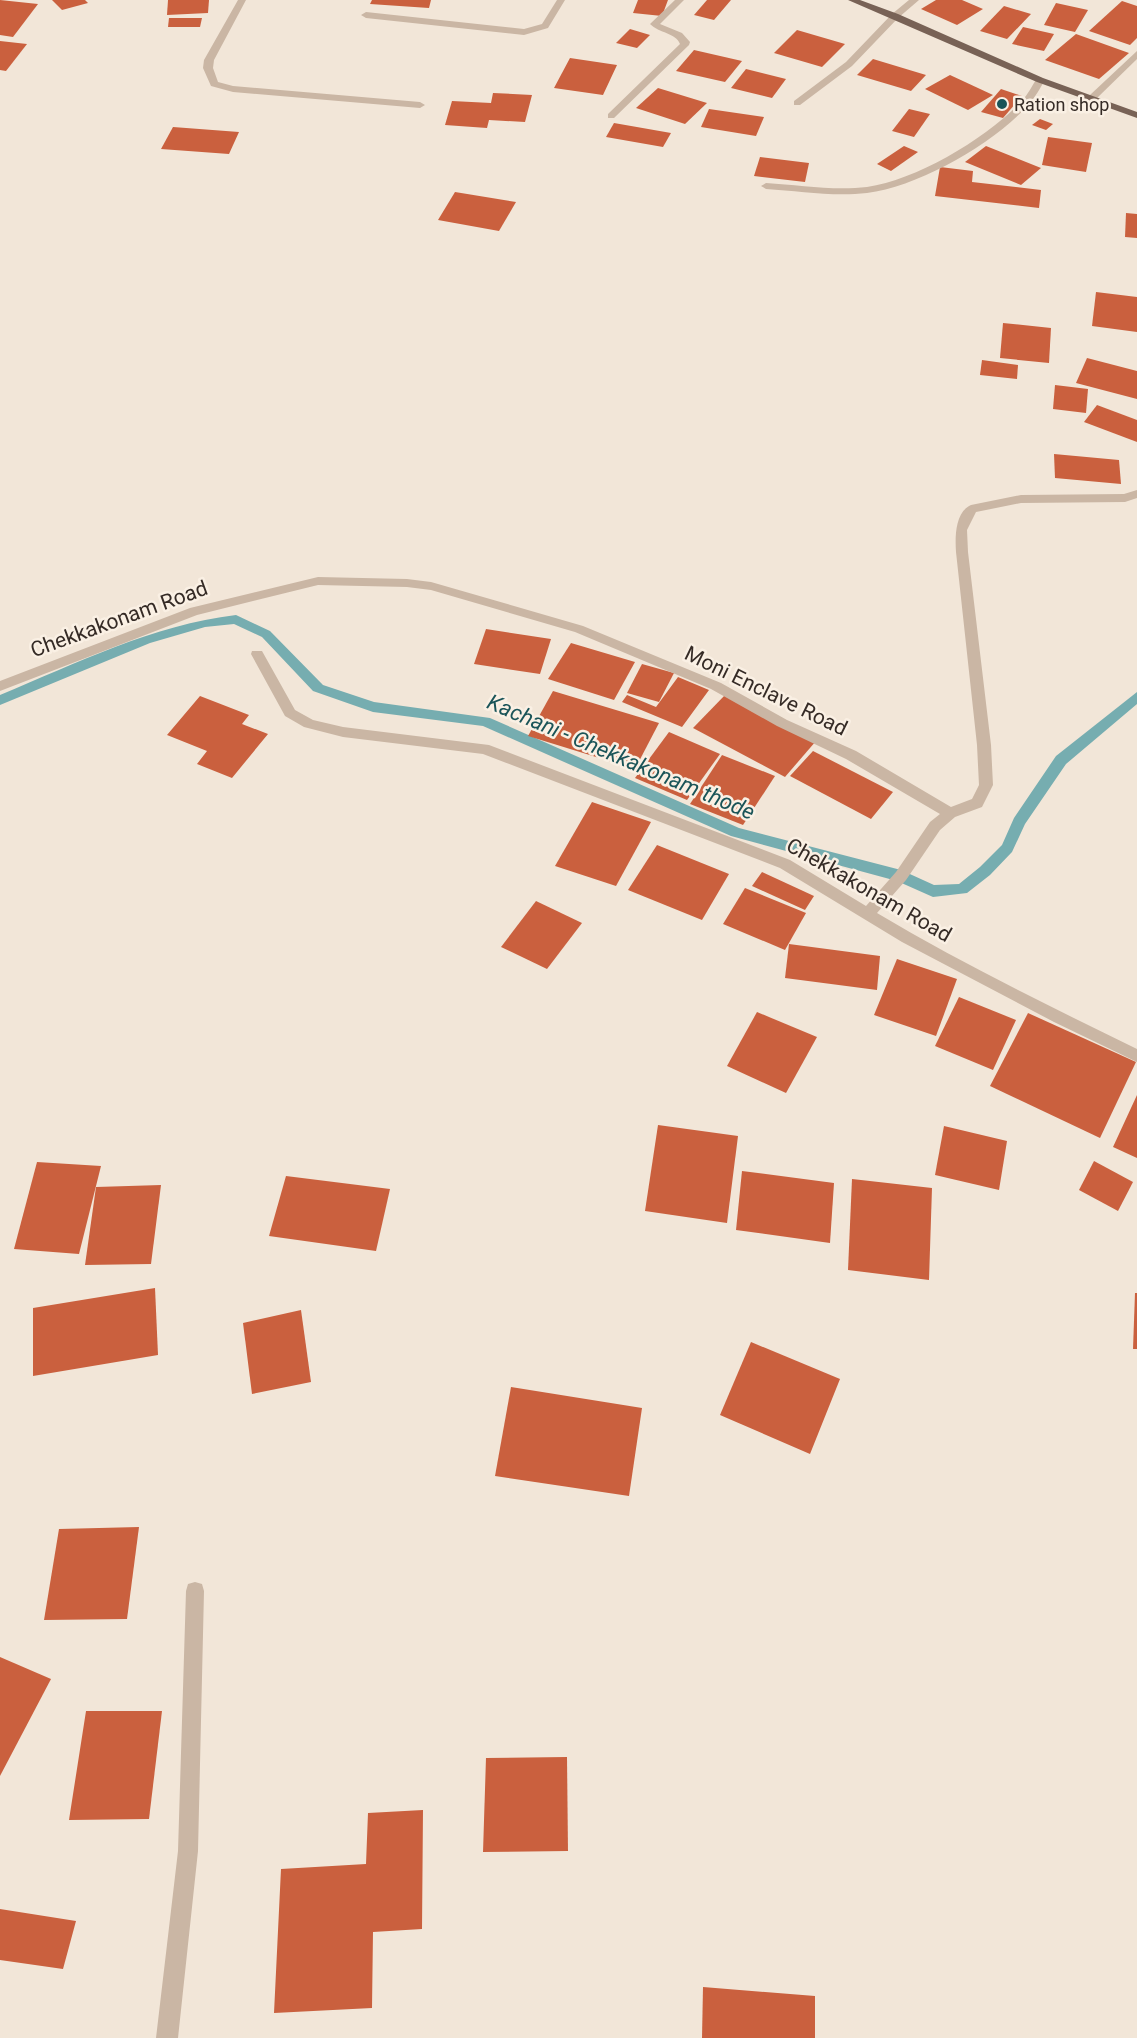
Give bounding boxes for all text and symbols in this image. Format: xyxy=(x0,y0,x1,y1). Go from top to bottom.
place label: Ration shop xyxy=(1014,94,1109,115)
marker: Ration shop xyxy=(995,97,1009,111)
street label: Chekkakonam Road xyxy=(27,576,211,662)
street label: Moni Enclave Road xyxy=(681,641,851,741)
water label: Kachani - Chekkakonam thode xyxy=(483,689,759,825)
street label: Chekkakonam Road xyxy=(782,833,956,947)

